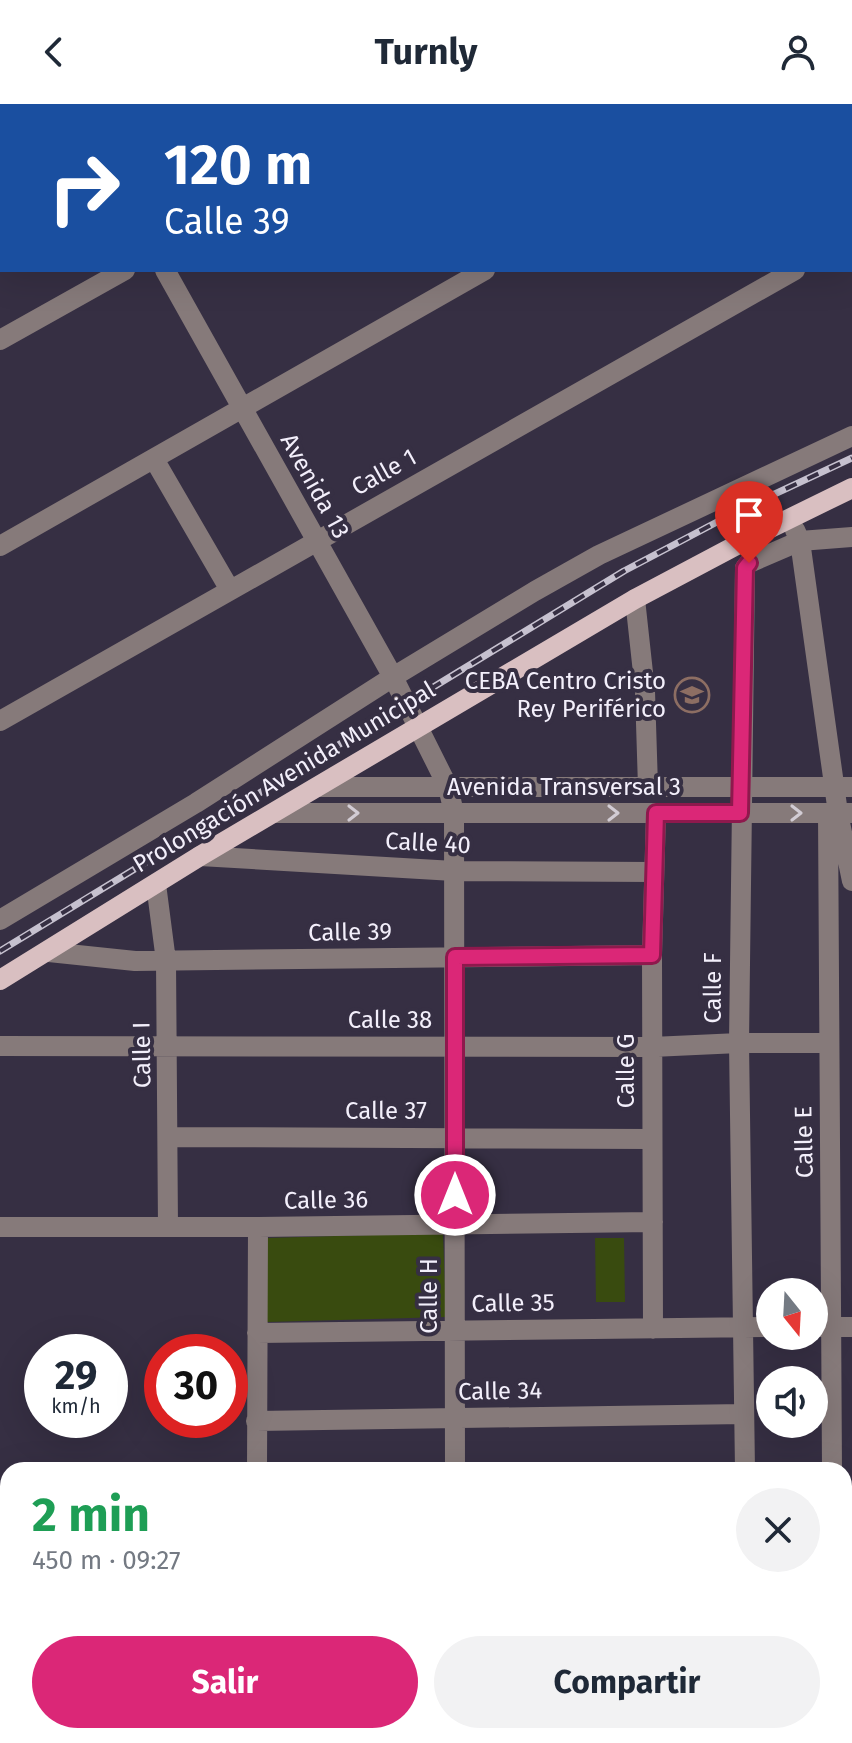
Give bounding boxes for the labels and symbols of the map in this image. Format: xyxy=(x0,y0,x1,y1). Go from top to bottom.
street label: Avenida 13 xyxy=(275,429,355,543)
street label: Calle 1 xyxy=(347,443,421,501)
pin xyxy=(715,481,783,563)
place label: CEBA Centro Cristo Rey Periférico xyxy=(465,667,666,723)
street label: Prolongación Avenida Municipal xyxy=(128,676,440,878)
school or university icon: CEBA Centro Cristo Rey Periférico xyxy=(673,676,711,714)
street label: Avenida Transversal 3 xyxy=(447,773,681,801)
one-way arrow xyxy=(347,804,360,822)
one-way arrow xyxy=(607,804,620,822)
one-way arrow xyxy=(790,804,803,822)
street label: Calle 40 xyxy=(385,827,471,859)
street label: Calle 39 xyxy=(308,917,392,947)
street label: Calle F xyxy=(699,952,727,1024)
street label: Calle 38 xyxy=(348,1006,432,1034)
street label: Calle I xyxy=(127,1022,157,1088)
street label: Calle G xyxy=(612,1034,640,1108)
street label: Calle 37 xyxy=(345,1097,427,1125)
street label: Calle E xyxy=(789,1106,819,1178)
position arrow xyxy=(413,1153,497,1237)
street label: Calle 36 xyxy=(284,1185,368,1215)
street label: Calle H xyxy=(415,1258,443,1334)
north arrow xyxy=(756,1278,828,1350)
street label: Calle 35 xyxy=(471,1288,555,1318)
speed limit sign: 30 xyxy=(144,1334,248,1438)
street label: Calle 34 xyxy=(458,1376,542,1406)

